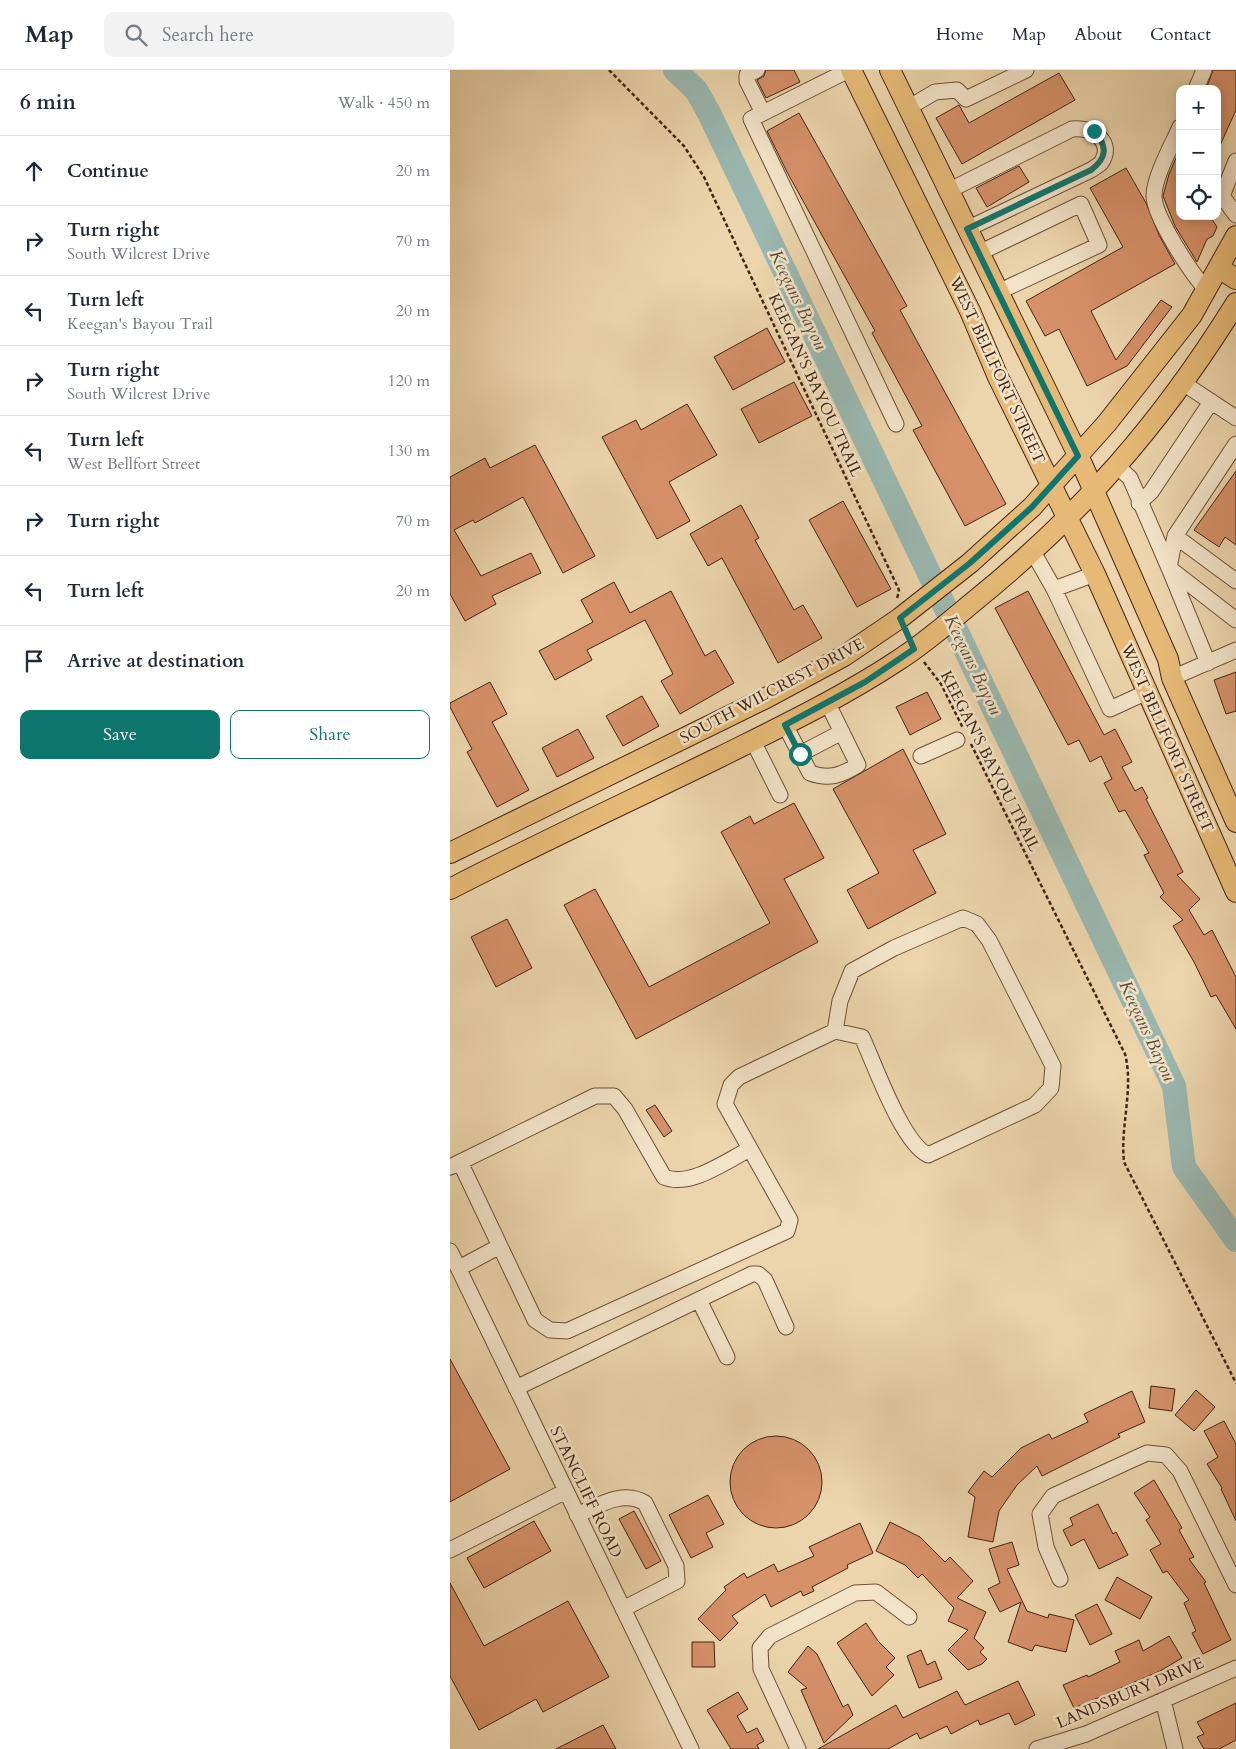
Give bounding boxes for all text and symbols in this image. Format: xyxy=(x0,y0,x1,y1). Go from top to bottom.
search box xyxy=(104,12,454,57)
text: Map xyxy=(25,18,74,51)
icon: search xyxy=(122,21,150,49)
text: Search here xyxy=(162,22,254,48)
text: Home xyxy=(936,22,984,47)
text: Map xyxy=(1012,22,1046,47)
text: About xyxy=(1074,22,1122,47)
text: Contact xyxy=(1150,22,1211,47)
map controls xyxy=(1176,85,1221,220)
button: + xyxy=(1176,85,1221,130)
text: 6 min xyxy=(20,88,76,117)
text: Walk · 450 m xyxy=(338,92,430,114)
route end xyxy=(1083,120,1106,143)
button: − xyxy=(1176,130,1221,175)
icon: ahead xyxy=(20,157,48,185)
text: Continue xyxy=(67,158,149,184)
text: 20 m xyxy=(396,160,430,182)
button: locate xyxy=(1176,175,1221,220)
text: Turn right xyxy=(67,217,159,243)
icon: right xyxy=(20,227,48,255)
text: 70 m xyxy=(396,230,430,252)
text: South Wilcrest Drive xyxy=(67,243,211,265)
water label: Keegans Bayou xyxy=(763,246,833,354)
street label: WEST BELLFORT STREET xyxy=(943,272,1050,467)
text: Turn left xyxy=(67,287,144,313)
street label: KEEGAN'S BAYOU TRAIL xyxy=(763,290,867,481)
icon: left xyxy=(20,297,48,325)
text: 20 m xyxy=(396,300,430,322)
text: Keegan's Bayou Trail xyxy=(67,313,213,335)
text: Turn right xyxy=(67,357,159,383)
icon: right xyxy=(20,367,48,395)
text: 120 m xyxy=(388,370,430,392)
text: South Wilcrest Drive xyxy=(67,383,211,405)
text: Turn left xyxy=(67,427,144,453)
icon: left xyxy=(20,437,48,465)
text: 130 m xyxy=(388,440,430,462)
text: West Bellfort Street xyxy=(67,453,200,475)
icon: right xyxy=(20,507,48,535)
text: Turn right xyxy=(67,508,159,534)
text: 70 m xyxy=(396,510,430,532)
icon: left xyxy=(20,577,48,605)
text: Turn left xyxy=(67,578,144,604)
text: 20 m xyxy=(396,580,430,602)
water label: Keegans Bayou xyxy=(938,611,1008,719)
street label: SOUTH WILCREST DRIVE xyxy=(676,633,868,749)
street label: WEST BELLFORT STREET xyxy=(1115,639,1219,836)
icon: arrive xyxy=(20,647,48,675)
text: Arrive at destination xyxy=(67,648,244,674)
street label: KEEGAN'S BAYOU TRAIL xyxy=(935,667,1045,855)
button: Save xyxy=(20,710,220,759)
button: Share xyxy=(230,710,430,759)
route start xyxy=(789,743,812,766)
water label: Keegans Bayou xyxy=(1113,976,1181,1086)
street label: STANCLIFF ROAD xyxy=(545,1422,627,1562)
street label: LANDSBURY DRIVE xyxy=(1053,1652,1207,1734)

